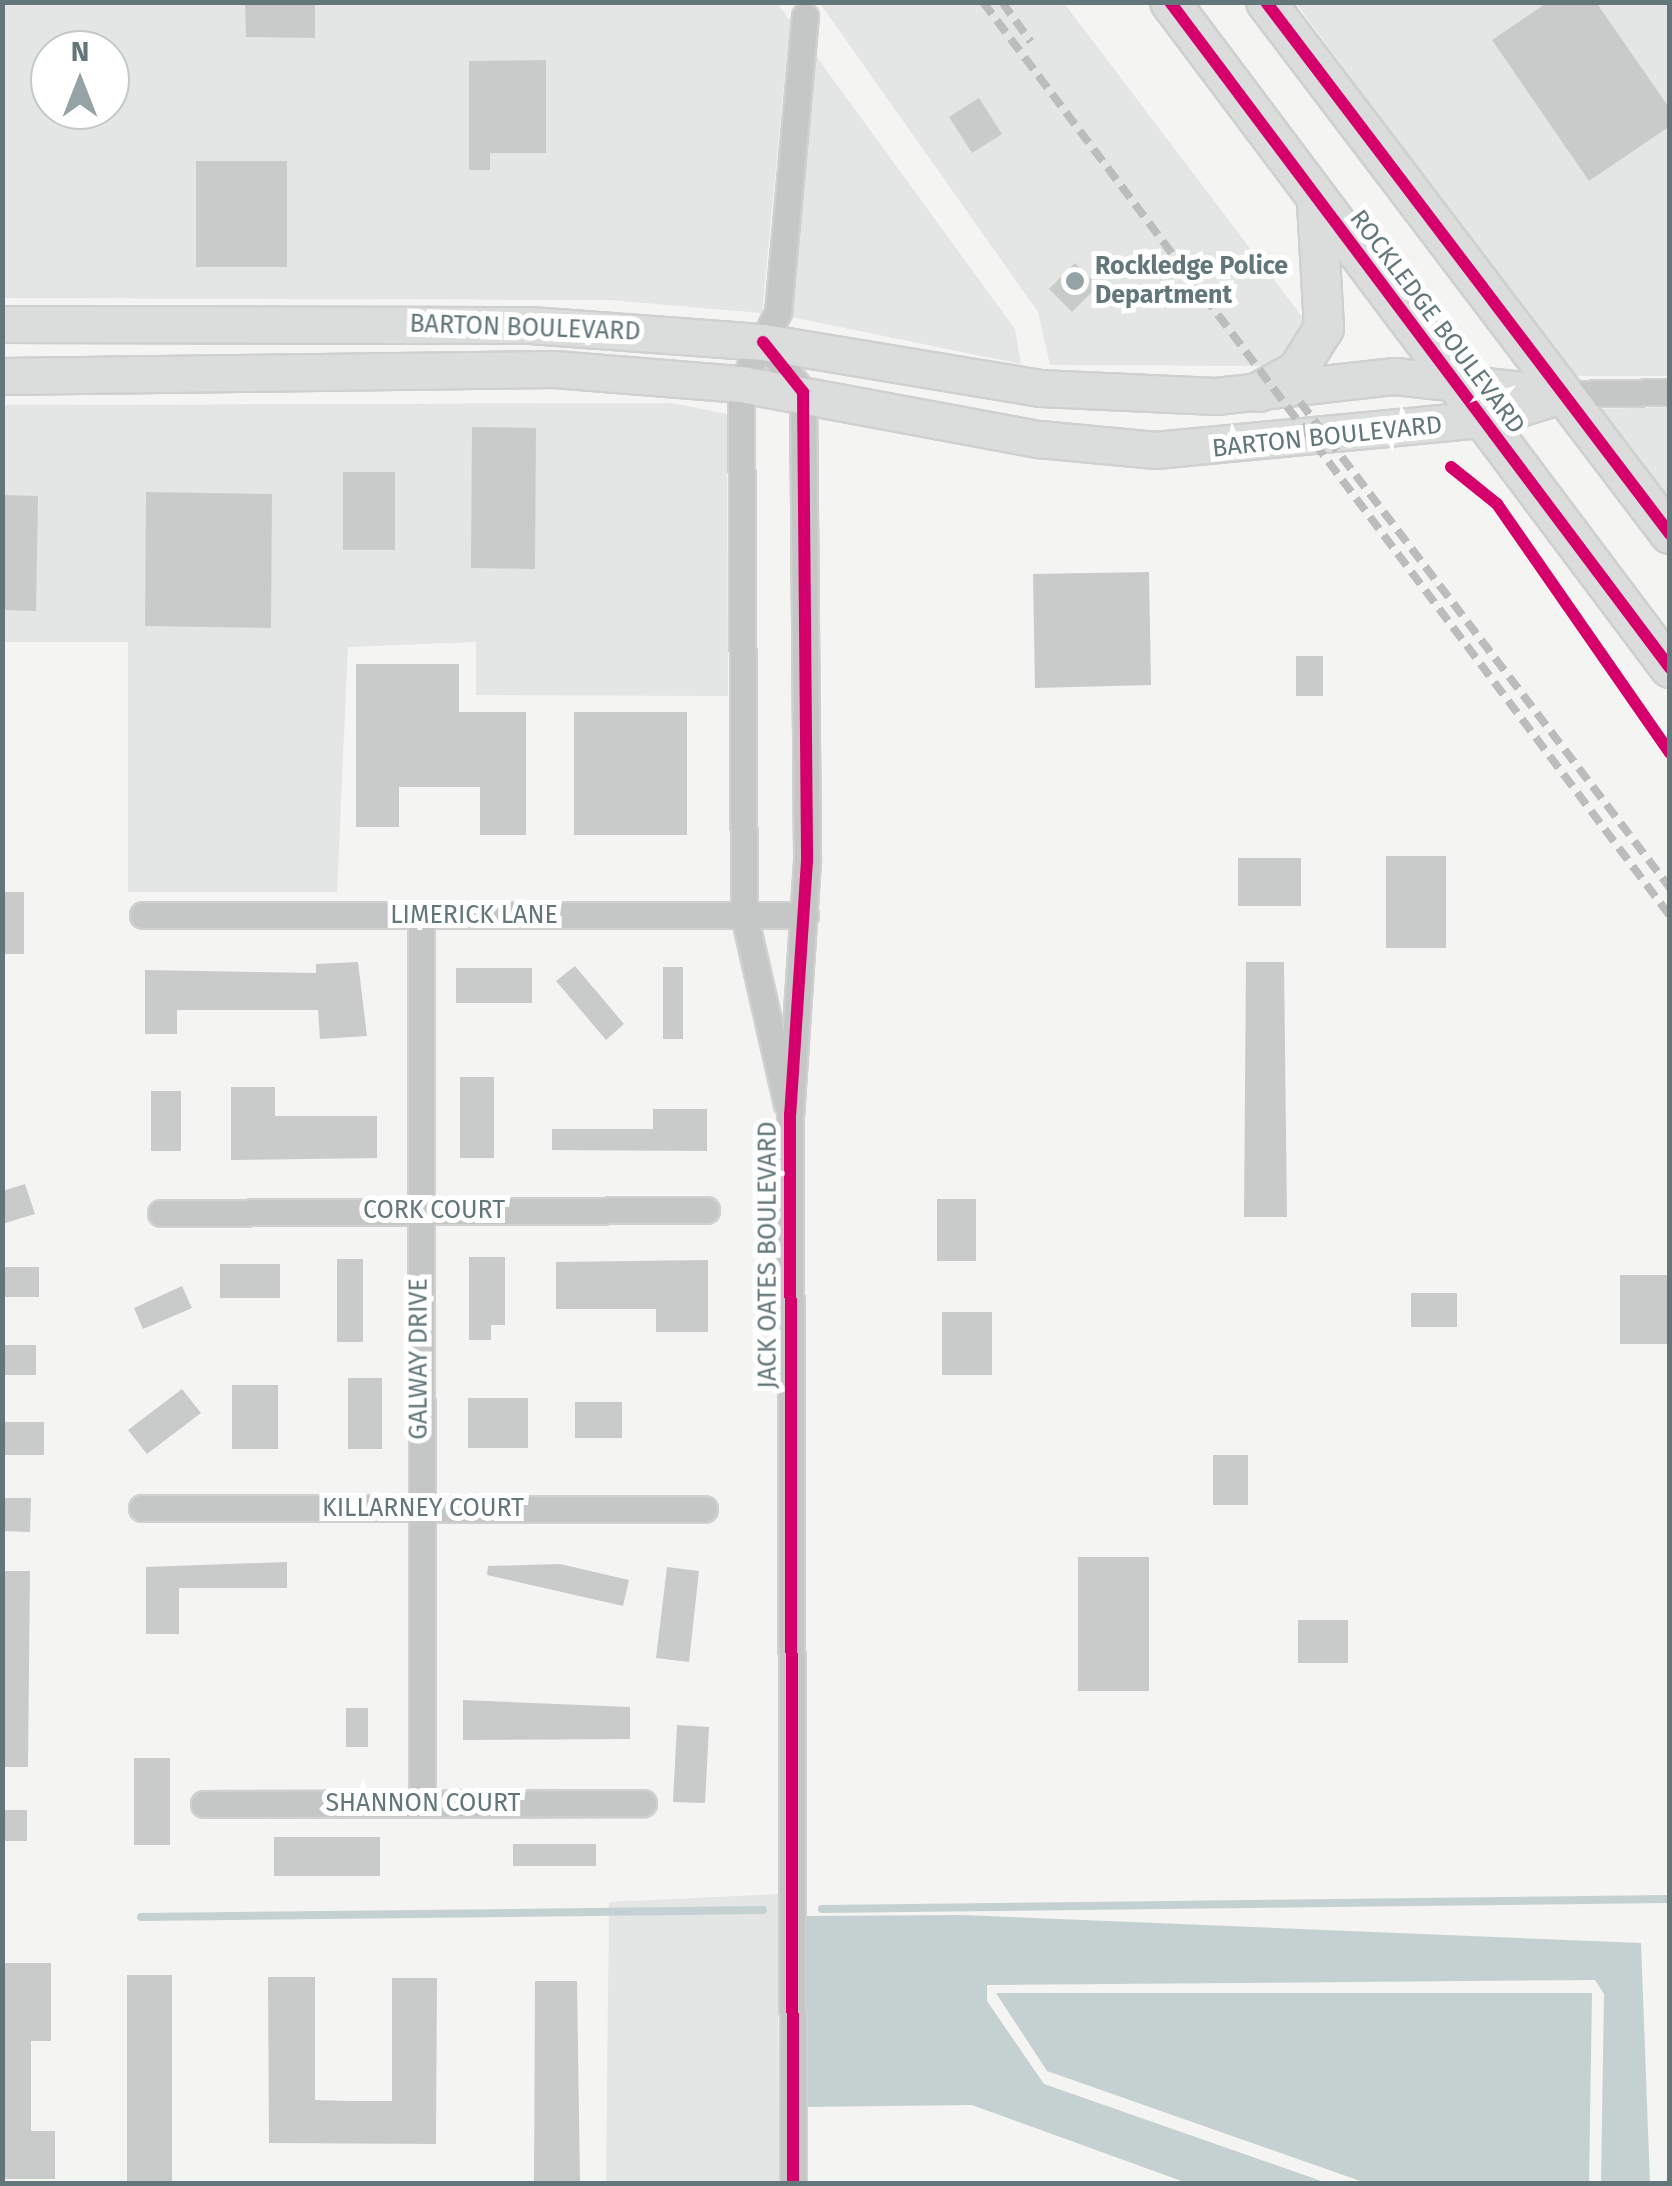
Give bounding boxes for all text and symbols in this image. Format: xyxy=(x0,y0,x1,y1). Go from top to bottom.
north arrow xyxy=(30,30,130,130)
text: N xyxy=(71,35,89,68)
street label: ROCKLEDGE BOULEVARD xyxy=(1343,204,1531,440)
place label: Rockledge Police Department xyxy=(1095,252,1288,311)
marker: Rockledge Police Department xyxy=(1064,270,1086,292)
street label: BARTON BOULEVARD xyxy=(409,309,641,347)
street label: BARTON BOULEVARD xyxy=(1211,410,1443,464)
street label: LIMERICK LANE xyxy=(390,900,558,930)
street label: JACK OATES BOULEVARD xyxy=(753,1121,783,1389)
street label: CORK COURT xyxy=(363,1195,505,1225)
street label: GALWAY DRIVE xyxy=(404,1278,434,1440)
street label: KILLARNEY COURT xyxy=(322,1493,524,1523)
street label: SHANNON COURT xyxy=(326,1788,520,1818)

